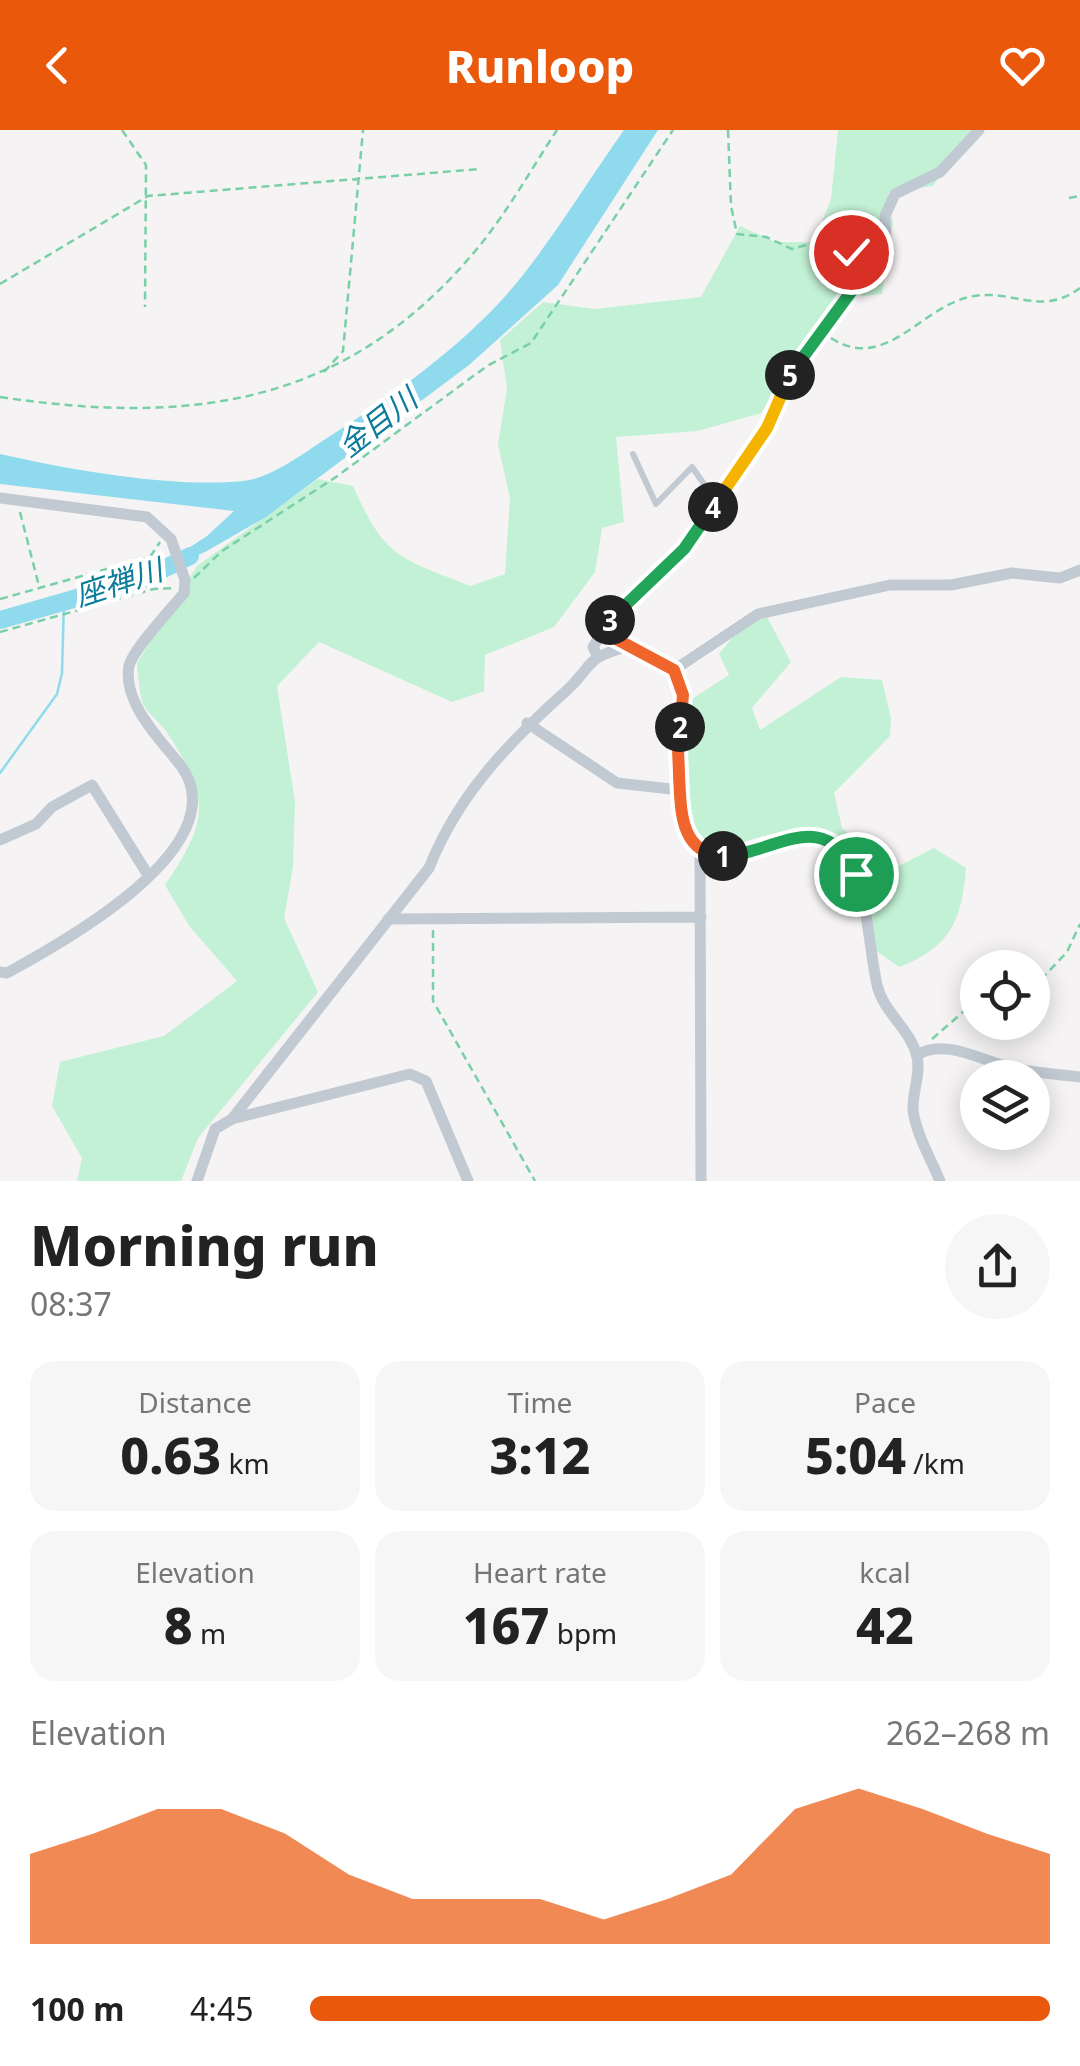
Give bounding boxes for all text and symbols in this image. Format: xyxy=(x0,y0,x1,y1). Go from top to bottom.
text: Runloop xyxy=(446,35,634,96)
icon: back xyxy=(30,38,85,93)
icon: heart xyxy=(995,38,1050,93)
pin xyxy=(809,210,894,295)
icon: check xyxy=(824,225,879,280)
pin: 5 xyxy=(765,350,815,400)
text: 5 xyxy=(782,356,798,394)
water label: 金目川 xyxy=(329,376,428,466)
pin: 4 xyxy=(688,482,738,532)
text: 4 xyxy=(705,488,721,526)
water label: 座禅川 xyxy=(69,547,171,615)
pin: 3 xyxy=(585,595,635,645)
text: 3 xyxy=(602,601,618,639)
pin: 2 xyxy=(655,702,705,752)
text: 2 xyxy=(672,708,688,746)
pin: 1 xyxy=(698,831,748,881)
pin xyxy=(814,832,899,917)
text: 1 xyxy=(715,837,731,875)
icon: arrive xyxy=(829,847,884,902)
map controls xyxy=(960,950,1050,1150)
button: locate xyxy=(960,950,1050,1040)
button: layers xyxy=(960,1060,1050,1150)
text: Morning run xyxy=(30,1207,379,1282)
button: share xyxy=(945,1214,1050,1319)
text: 08:37 xyxy=(30,1282,112,1325)
text: Distance xyxy=(138,1383,252,1421)
text: Time xyxy=(508,1383,572,1421)
text: Pace xyxy=(854,1383,916,1421)
text: 0.63 xyxy=(120,1421,221,1489)
text: 3:12 xyxy=(490,1421,590,1489)
text: 5:04 xyxy=(805,1421,906,1489)
text: km xyxy=(221,1444,270,1482)
text: /km xyxy=(906,1444,965,1482)
text: Elevation xyxy=(135,1553,255,1591)
text: Heart rate xyxy=(473,1553,607,1591)
text: kcal xyxy=(859,1553,911,1591)
text: 8 xyxy=(164,1591,193,1659)
text: 167 xyxy=(463,1591,549,1659)
text: 42 xyxy=(856,1591,914,1659)
text: m xyxy=(193,1614,226,1652)
text: bpm xyxy=(549,1614,617,1652)
text: Elevation xyxy=(30,1711,167,1754)
text: 262–268 m xyxy=(886,1711,1050,1754)
text: 100 m xyxy=(30,1987,124,2030)
text: 4:45 xyxy=(190,1987,254,2030)

